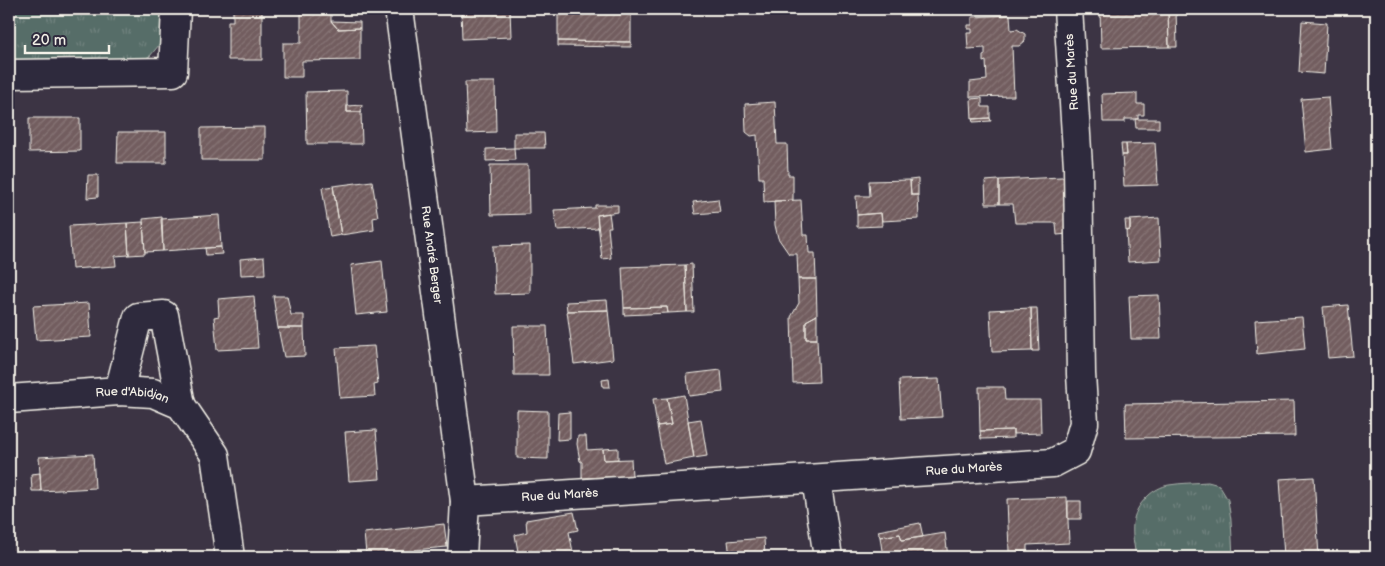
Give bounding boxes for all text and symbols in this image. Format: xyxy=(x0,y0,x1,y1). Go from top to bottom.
scale bar xyxy=(25,22,109,54)
text: 20 m xyxy=(32,31,66,50)
street label: Rue du Marès xyxy=(1062,33,1082,111)
street label: Rue André Berger xyxy=(418,205,446,306)
street label: Rue d'Abidjan xyxy=(95,383,172,407)
street label: Rue du Marès xyxy=(925,459,1003,479)
street label: Rue du Marès xyxy=(521,485,599,505)

